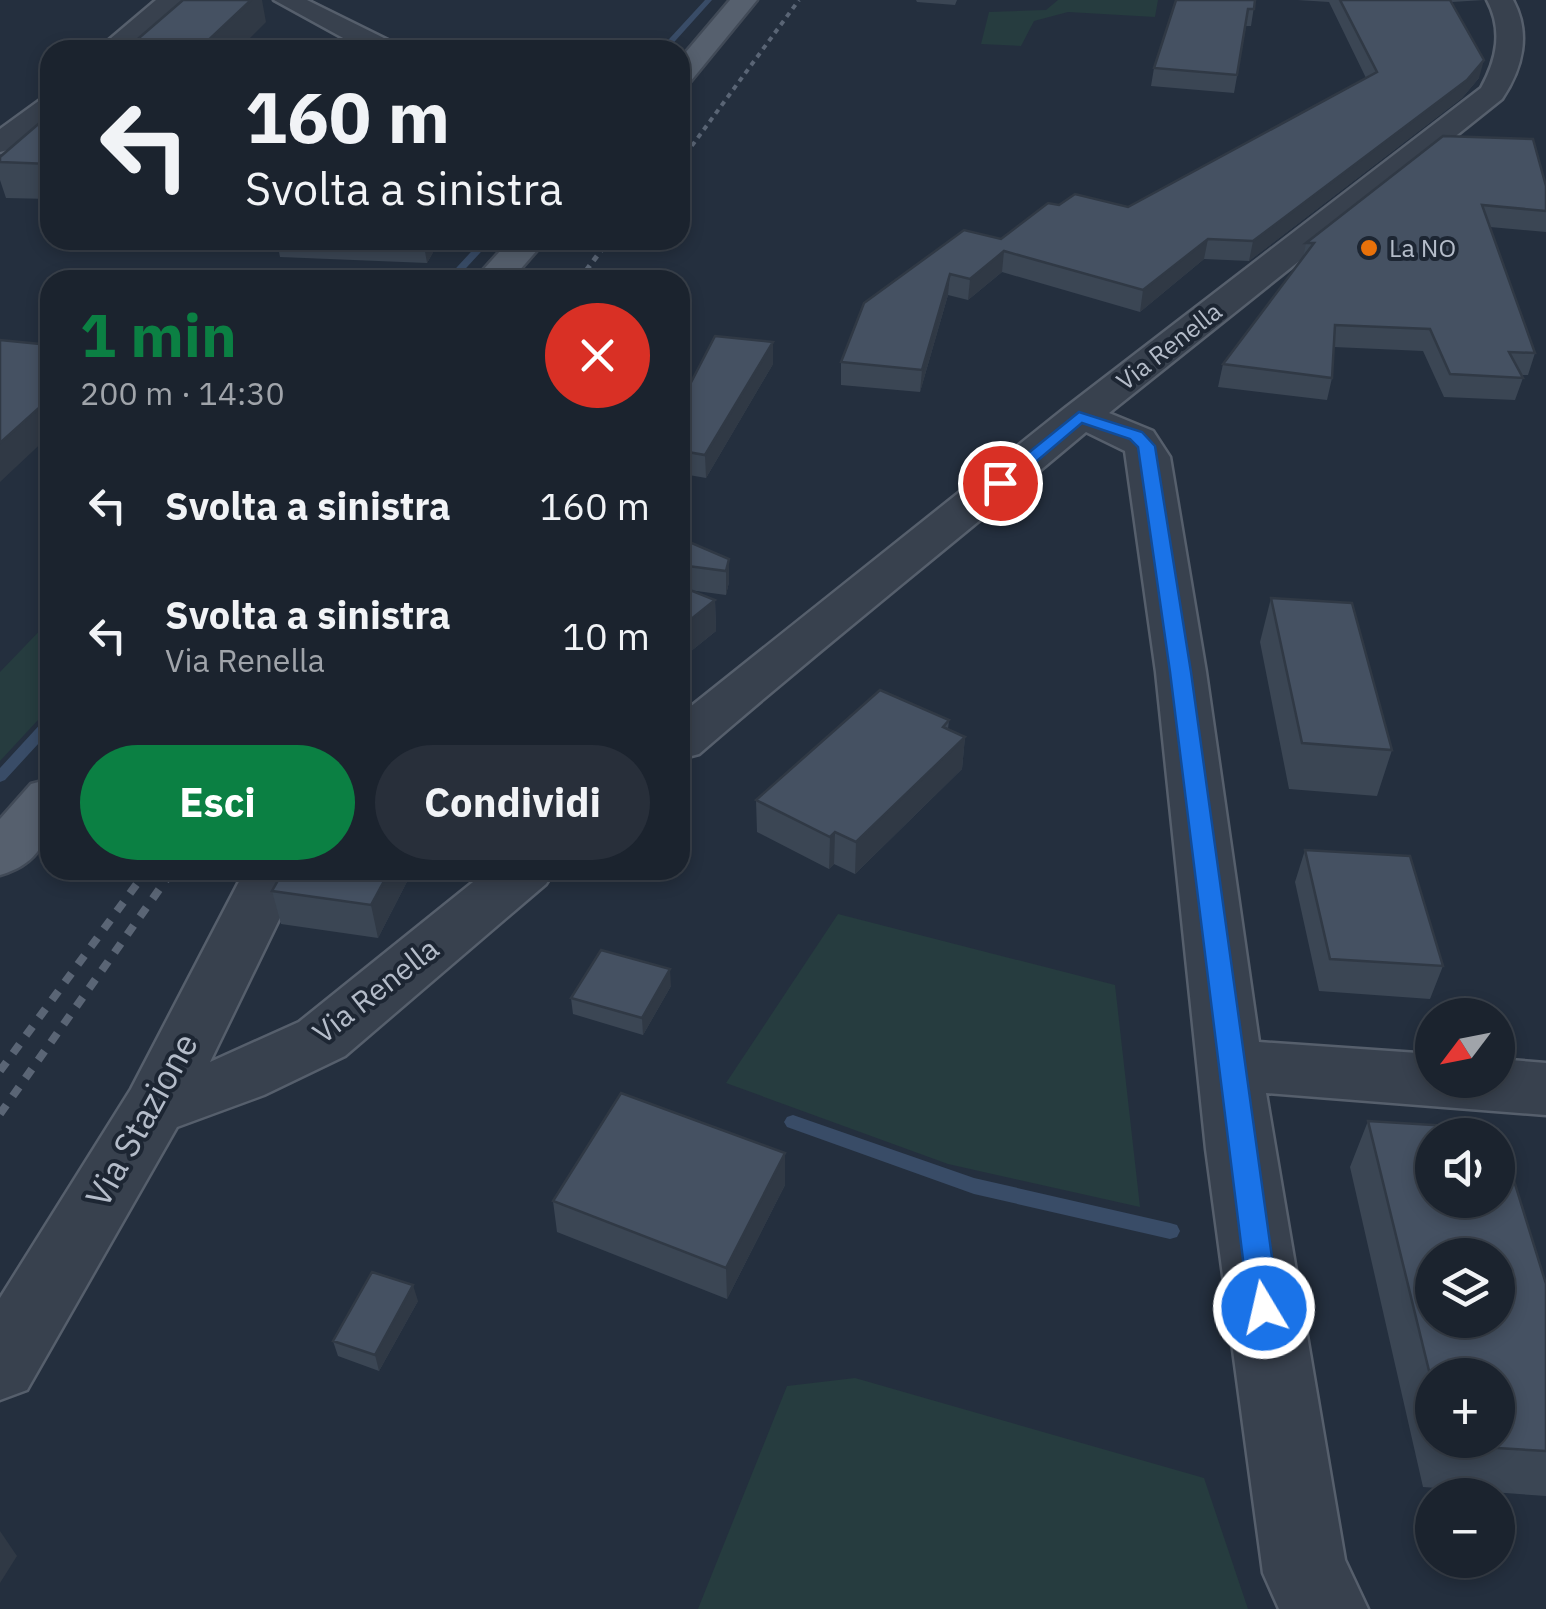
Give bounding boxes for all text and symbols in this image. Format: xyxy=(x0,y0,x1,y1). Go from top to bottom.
text: 160 m xyxy=(245,71,450,162)
icon: left xyxy=(80,80,210,210)
text: Svolta a sinistra xyxy=(245,159,563,217)
place label: La NO xyxy=(1389,231,1456,264)
marker: La NO xyxy=(1358,237,1380,259)
street label: Via Renella xyxy=(1109,294,1228,397)
text: 1 min xyxy=(80,295,237,374)
button: close xyxy=(545,303,650,408)
text: 200 m · 14:30 xyxy=(80,372,285,414)
pin xyxy=(958,441,1043,526)
icon: arrive xyxy=(973,456,1028,511)
icon: left xyxy=(80,478,135,533)
text: Svolta a sinistra xyxy=(165,481,451,530)
text: 160 m xyxy=(539,481,650,530)
text: Svolta a sinistra xyxy=(165,590,451,639)
icon: left xyxy=(80,608,135,663)
text: 10 m xyxy=(562,611,650,660)
text: Via Renella xyxy=(165,639,325,681)
button: Esci xyxy=(80,745,355,860)
button: Condividi xyxy=(375,745,650,860)
street label: Via Renella xyxy=(304,928,446,1051)
north arrow xyxy=(1415,998,1515,1098)
map controls xyxy=(1415,998,1515,1578)
street label: Via Stazione xyxy=(74,1024,208,1215)
button: sound xyxy=(1415,1118,1515,1218)
button: layers xyxy=(1415,1238,1515,1338)
position arrow xyxy=(1212,1256,1316,1360)
button: + xyxy=(1415,1358,1515,1458)
button: − xyxy=(1415,1478,1515,1578)

